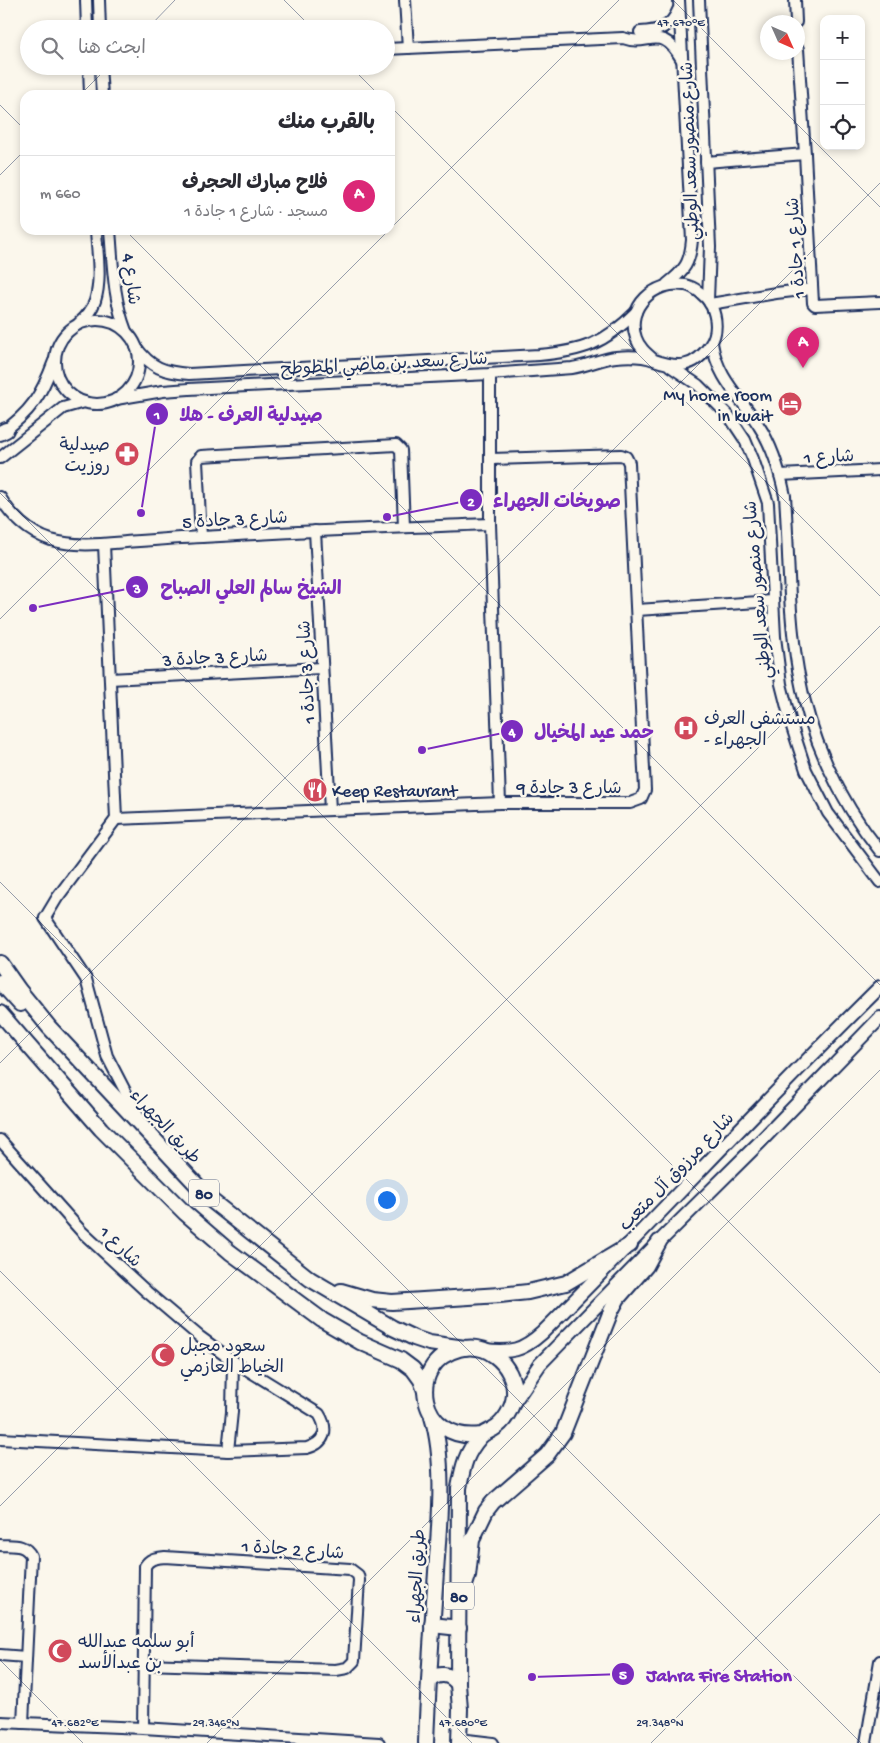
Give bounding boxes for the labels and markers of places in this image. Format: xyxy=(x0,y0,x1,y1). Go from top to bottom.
pin: A xyxy=(787,327,819,368)
place label: My home room in kuait xyxy=(663,386,774,428)
hotel icon: My home room in kuait xyxy=(777,391,803,417)
callout: صيدلية العرف - هلا xyxy=(145,397,333,431)
place label: صيدلية روزيت xyxy=(59,436,110,478)
pharmacy icon: صيدلية روزيت xyxy=(114,441,140,467)
callout: صويخات الجهراء xyxy=(459,483,631,517)
callout: الشيخ سالم العلي الصباح xyxy=(125,570,351,604)
place label: مستشفى العرف - الجهراء xyxy=(704,710,816,752)
callout: حمد عيد المخيال xyxy=(499,714,664,748)
hospital icon: مستشفى العرف - الجهراء xyxy=(673,715,699,741)
restaurant icon: Keep Restaurant xyxy=(302,777,328,803)
place label: Keep Restaurant xyxy=(332,782,459,803)
place label: سعود مجبل الخياط العازمي xyxy=(180,1337,284,1382)
mosque icon: سعود مجبل الخياط العازمي xyxy=(150,1342,176,1368)
place label: أبو سلمه عبدالله بن عبدالأسد xyxy=(78,1631,195,1675)
mosque icon: أبو سلمه عبدالله بن عبدالأسد xyxy=(47,1638,73,1664)
callout: Jahra Fire Station xyxy=(611,1657,801,1691)

